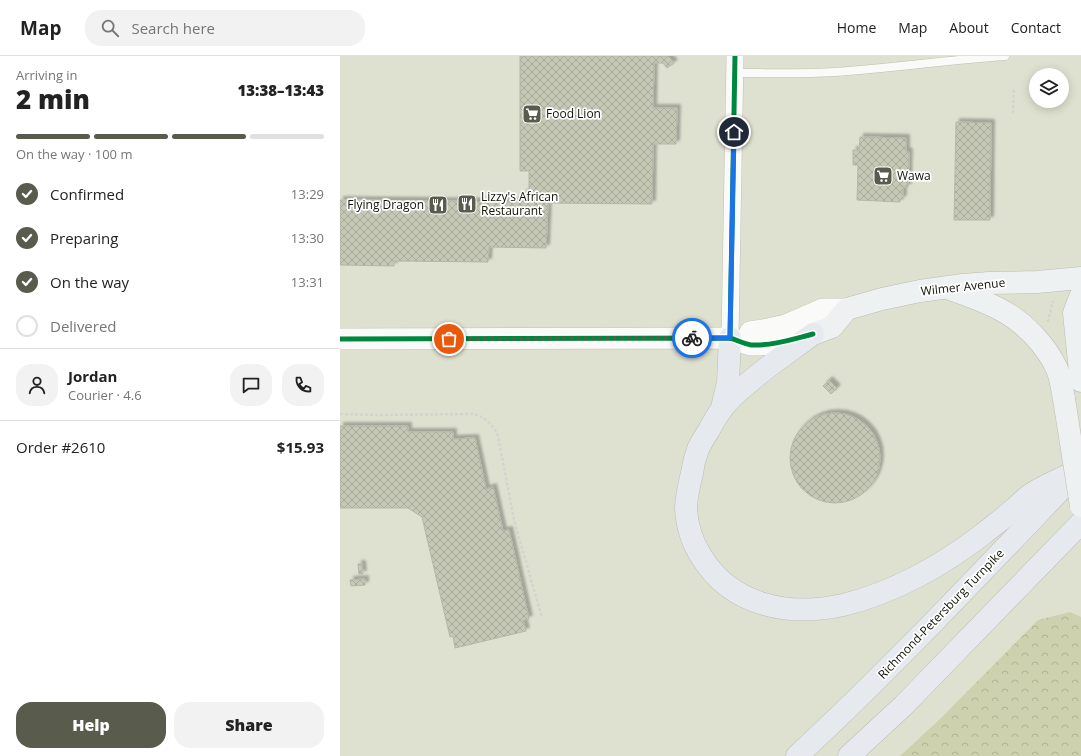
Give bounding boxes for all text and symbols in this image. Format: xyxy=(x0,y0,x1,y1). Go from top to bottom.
search box xyxy=(85,10,365,46)
text: Map xyxy=(20,15,61,41)
icon: search xyxy=(99,17,121,39)
text: Search here xyxy=(131,18,215,38)
text: Home xyxy=(837,18,876,37)
text: Map xyxy=(898,18,927,37)
text: About xyxy=(949,18,989,37)
text: Contact xyxy=(1011,18,1061,37)
text: Arriving in xyxy=(16,66,78,84)
map controls xyxy=(1029,68,1069,108)
button: layers xyxy=(1029,68,1069,108)
text: 13:38–13:43 xyxy=(238,80,324,100)
text: 2 min xyxy=(16,81,90,117)
supermarket icon: Food Lion xyxy=(521,103,543,125)
place label: Food Lion xyxy=(546,105,601,122)
pin xyxy=(717,115,751,149)
icon: home xyxy=(723,121,745,143)
text: On the way · 100 m xyxy=(16,145,132,163)
supermarket icon: Wawa xyxy=(872,165,894,187)
place label: Wawa xyxy=(897,167,931,184)
icon: check xyxy=(16,183,38,205)
text: Confirmed xyxy=(50,184,124,204)
text: 13:29 xyxy=(291,185,324,203)
place label: Lizzy's African Restaurant xyxy=(481,188,558,219)
restaurant icon: Lizzy's African Restaurant xyxy=(456,193,478,215)
restaurant icon: Flying Dragon xyxy=(427,194,449,216)
place label: Flying Dragon xyxy=(347,196,424,213)
icon: check xyxy=(16,227,38,249)
text: Preparing xyxy=(50,228,118,248)
text: 13:30 xyxy=(291,229,324,247)
icon: check xyxy=(16,271,38,293)
text: On the way xyxy=(50,272,129,292)
text: 13:31 xyxy=(291,273,324,291)
street label: Wilmer Avenue xyxy=(920,274,1006,299)
text: Delivered xyxy=(50,316,117,336)
courier xyxy=(672,318,712,358)
pin xyxy=(432,322,466,356)
icon: bike xyxy=(681,327,703,349)
icon: bag xyxy=(438,328,460,350)
button: person xyxy=(16,364,58,406)
button: chat xyxy=(230,364,272,406)
button: phone xyxy=(282,364,324,406)
text: Jordan xyxy=(68,366,117,386)
text: Courier · 4.6 xyxy=(68,386,142,404)
text: Order #2610 xyxy=(16,437,105,457)
text: $15.93 xyxy=(277,437,324,457)
street label: Richmond-Petersburg Turnpike xyxy=(874,545,1008,682)
button: Help xyxy=(16,702,166,748)
button: Share xyxy=(174,702,324,748)

